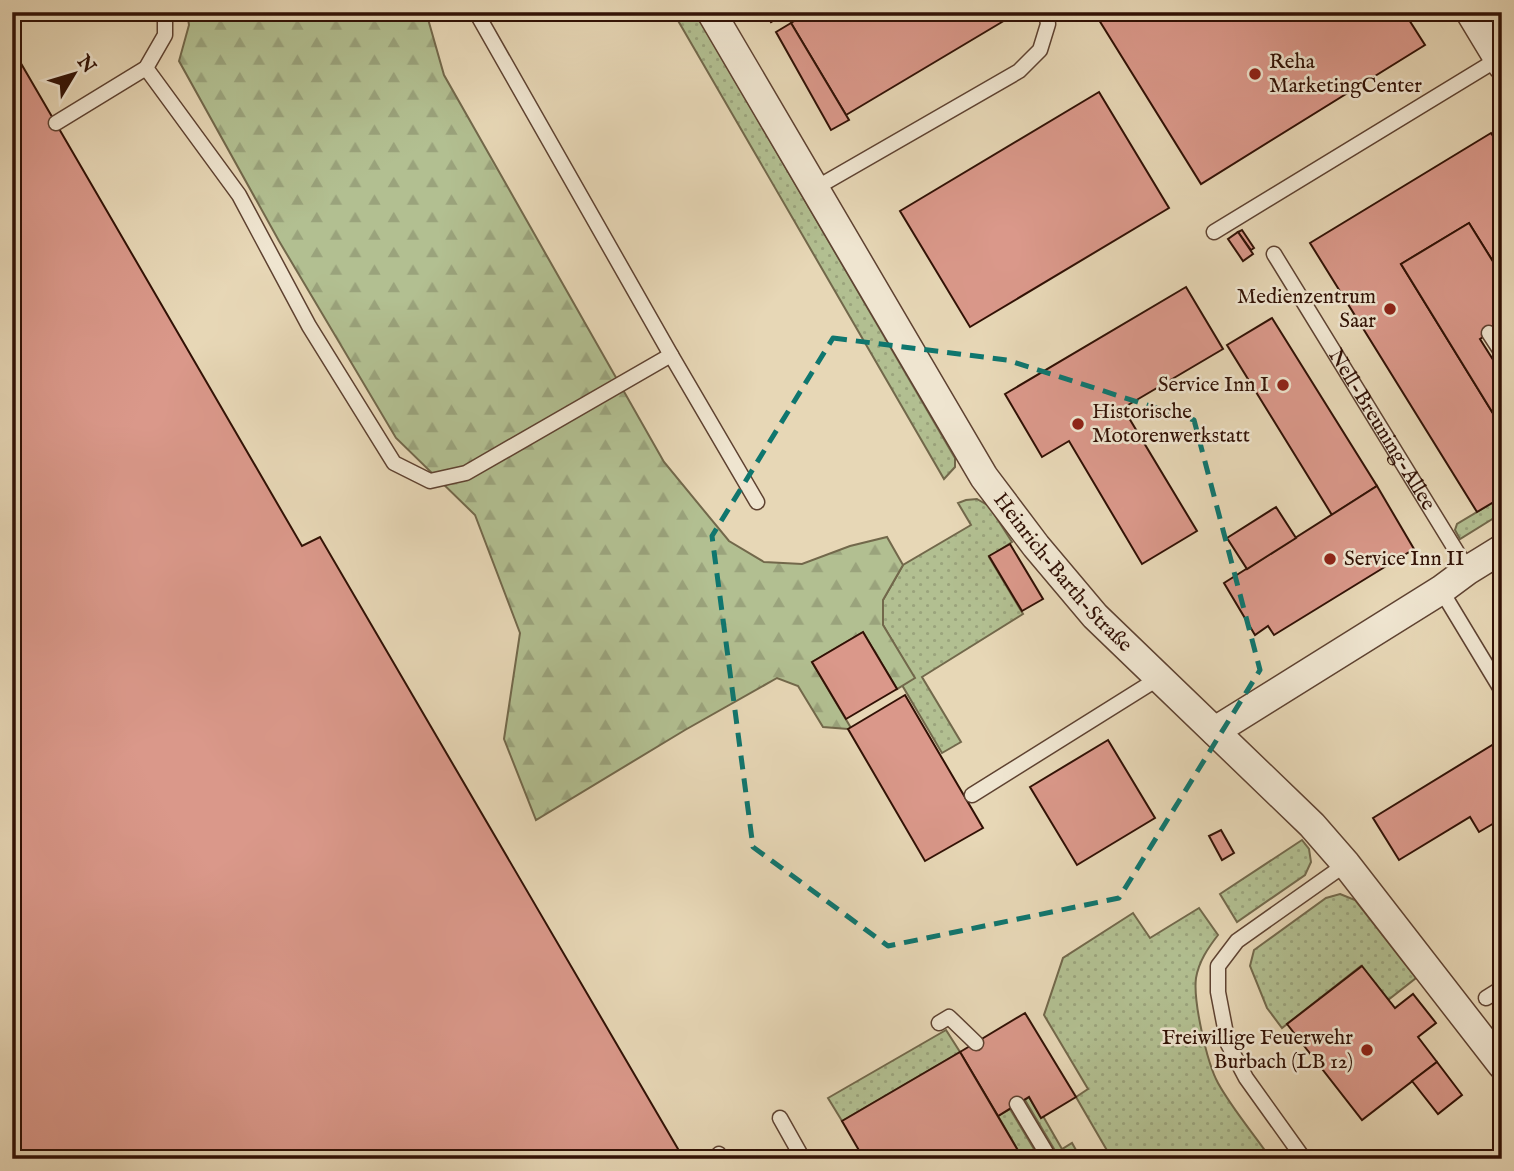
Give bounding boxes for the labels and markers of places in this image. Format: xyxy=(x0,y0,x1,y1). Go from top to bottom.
place label: Reha MarketingCenter xyxy=(1269,49,1422,100)
marker: Reha MarketingCenter xyxy=(1247,66,1263,82)
place label: Medienzentrum Saar xyxy=(1237,284,1376,335)
marker: Medienzentrum Saar xyxy=(1382,301,1398,317)
place label: Service Inn I xyxy=(1158,372,1269,399)
marker: Service Inn I xyxy=(1275,377,1291,393)
place label: Historische Motorenwerkstatt xyxy=(1092,399,1250,450)
marker: Historische Motorenwerkstatt xyxy=(1070,416,1086,432)
place label: Service Inn II xyxy=(1344,546,1464,573)
marker: Service Inn II xyxy=(1322,551,1338,567)
place label: Freiwillige Feuerwehr Burbach (LB 12) xyxy=(1162,1025,1353,1076)
marker: Freiwillige Feuerwehr Burbach (LB 12) xyxy=(1359,1042,1375,1058)

